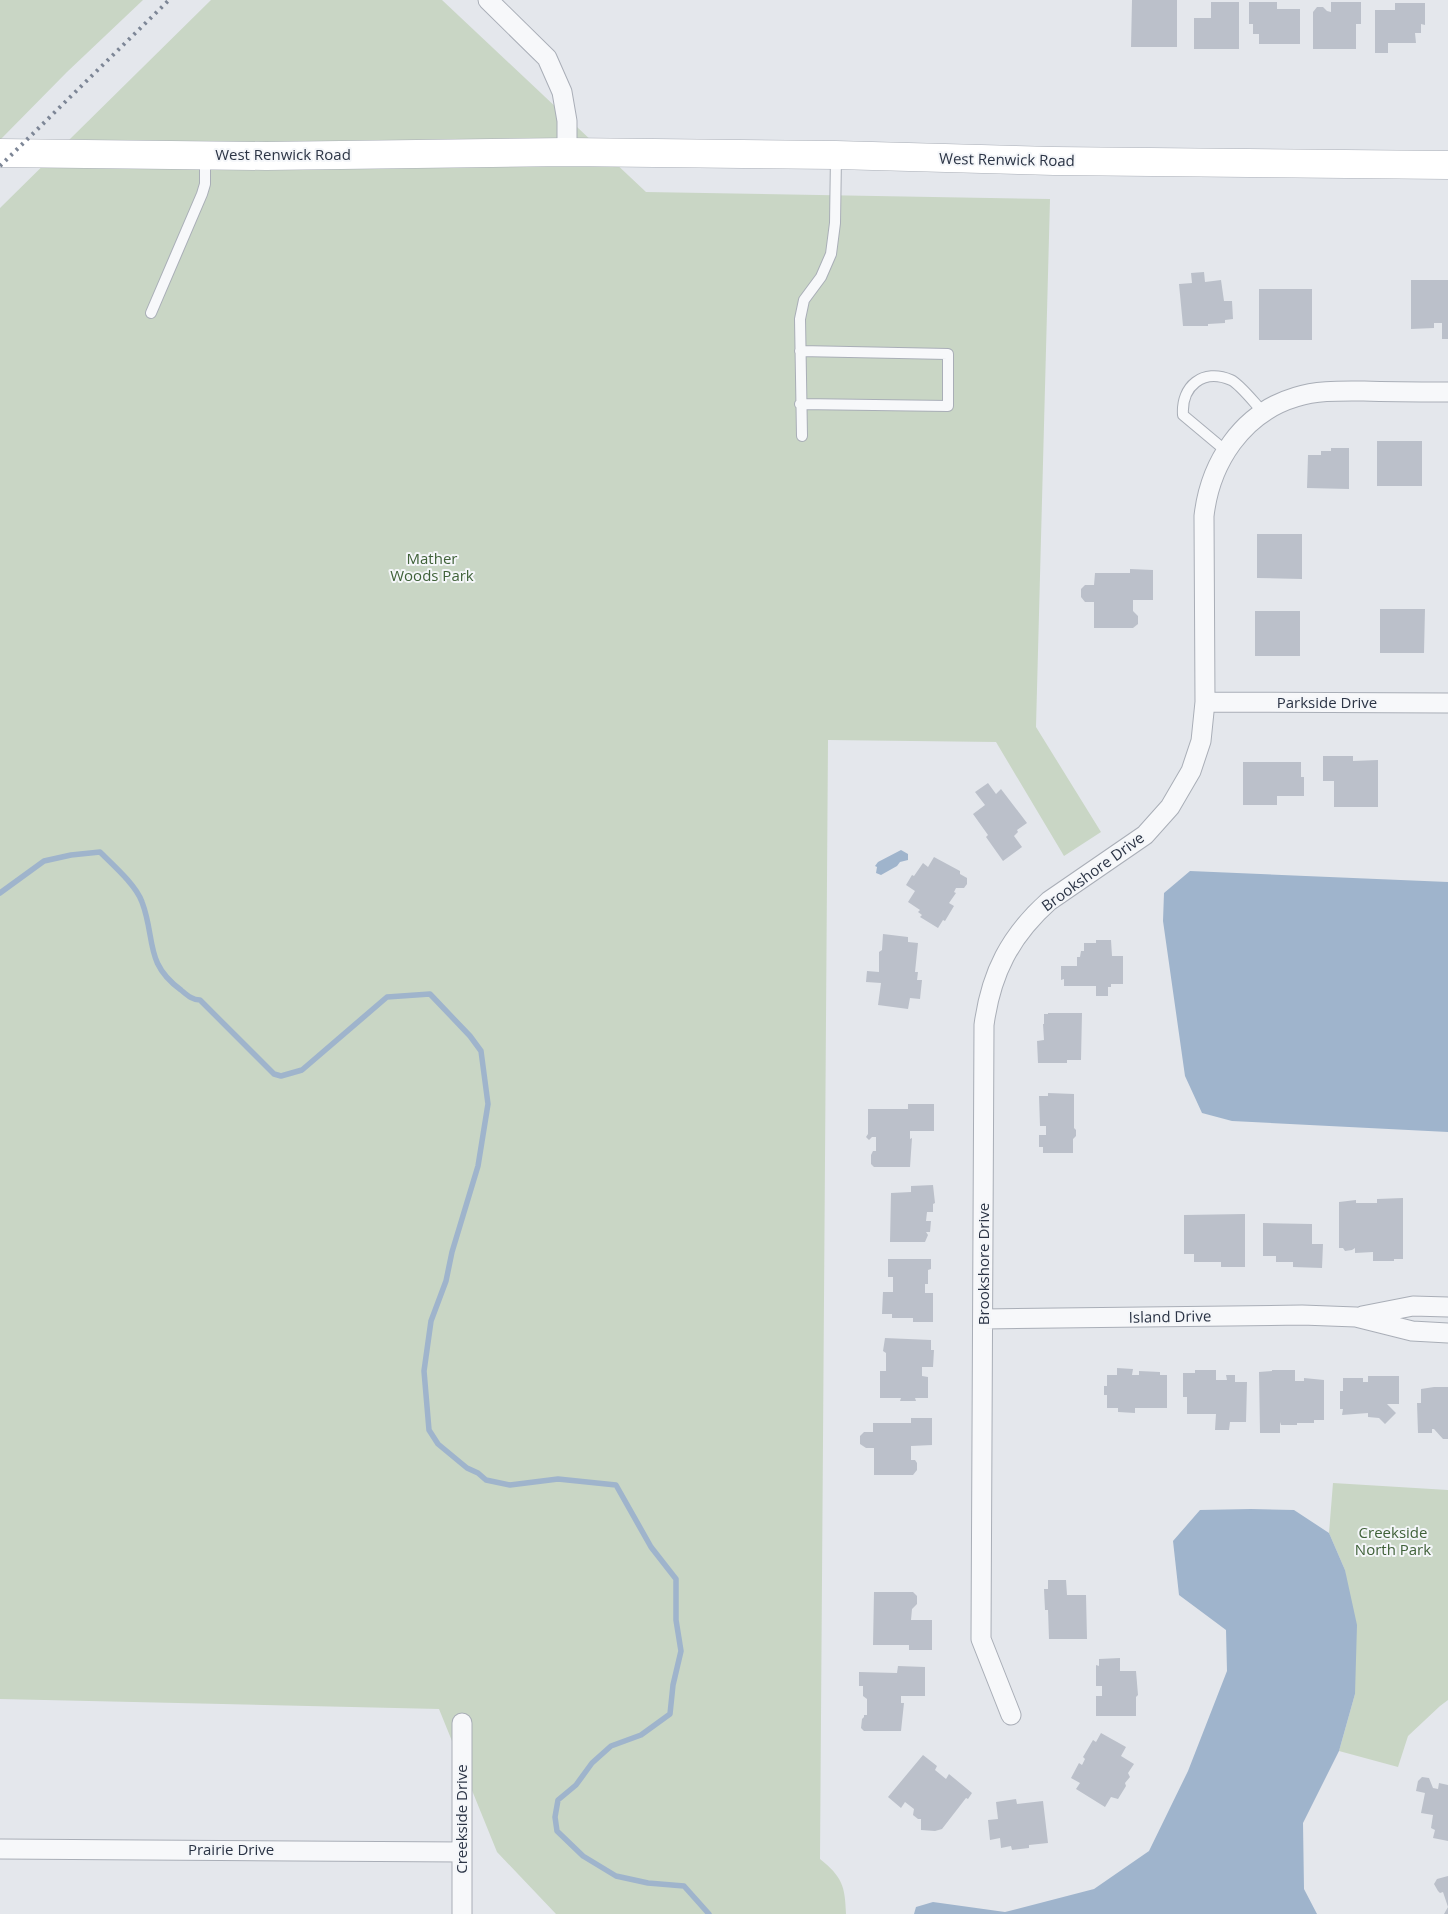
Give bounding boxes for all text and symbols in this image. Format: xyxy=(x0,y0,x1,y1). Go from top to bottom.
street label: West Renwick Road xyxy=(215,144,351,164)
street label: West Renwick Road xyxy=(939,148,1075,170)
park label: Mather Woods Park xyxy=(390,548,474,585)
street label: Parkside Drive xyxy=(1277,692,1377,712)
street label: Brookshore Drive xyxy=(1037,827,1148,915)
street label: Brookshore Drive xyxy=(973,1203,993,1325)
street label: Island Drive xyxy=(1129,1305,1211,1327)
park label: Creekside North Park xyxy=(1355,1522,1431,1559)
street label: Creekside Drive xyxy=(451,1764,471,1874)
street label: Prairie Drive xyxy=(188,1839,274,1859)

